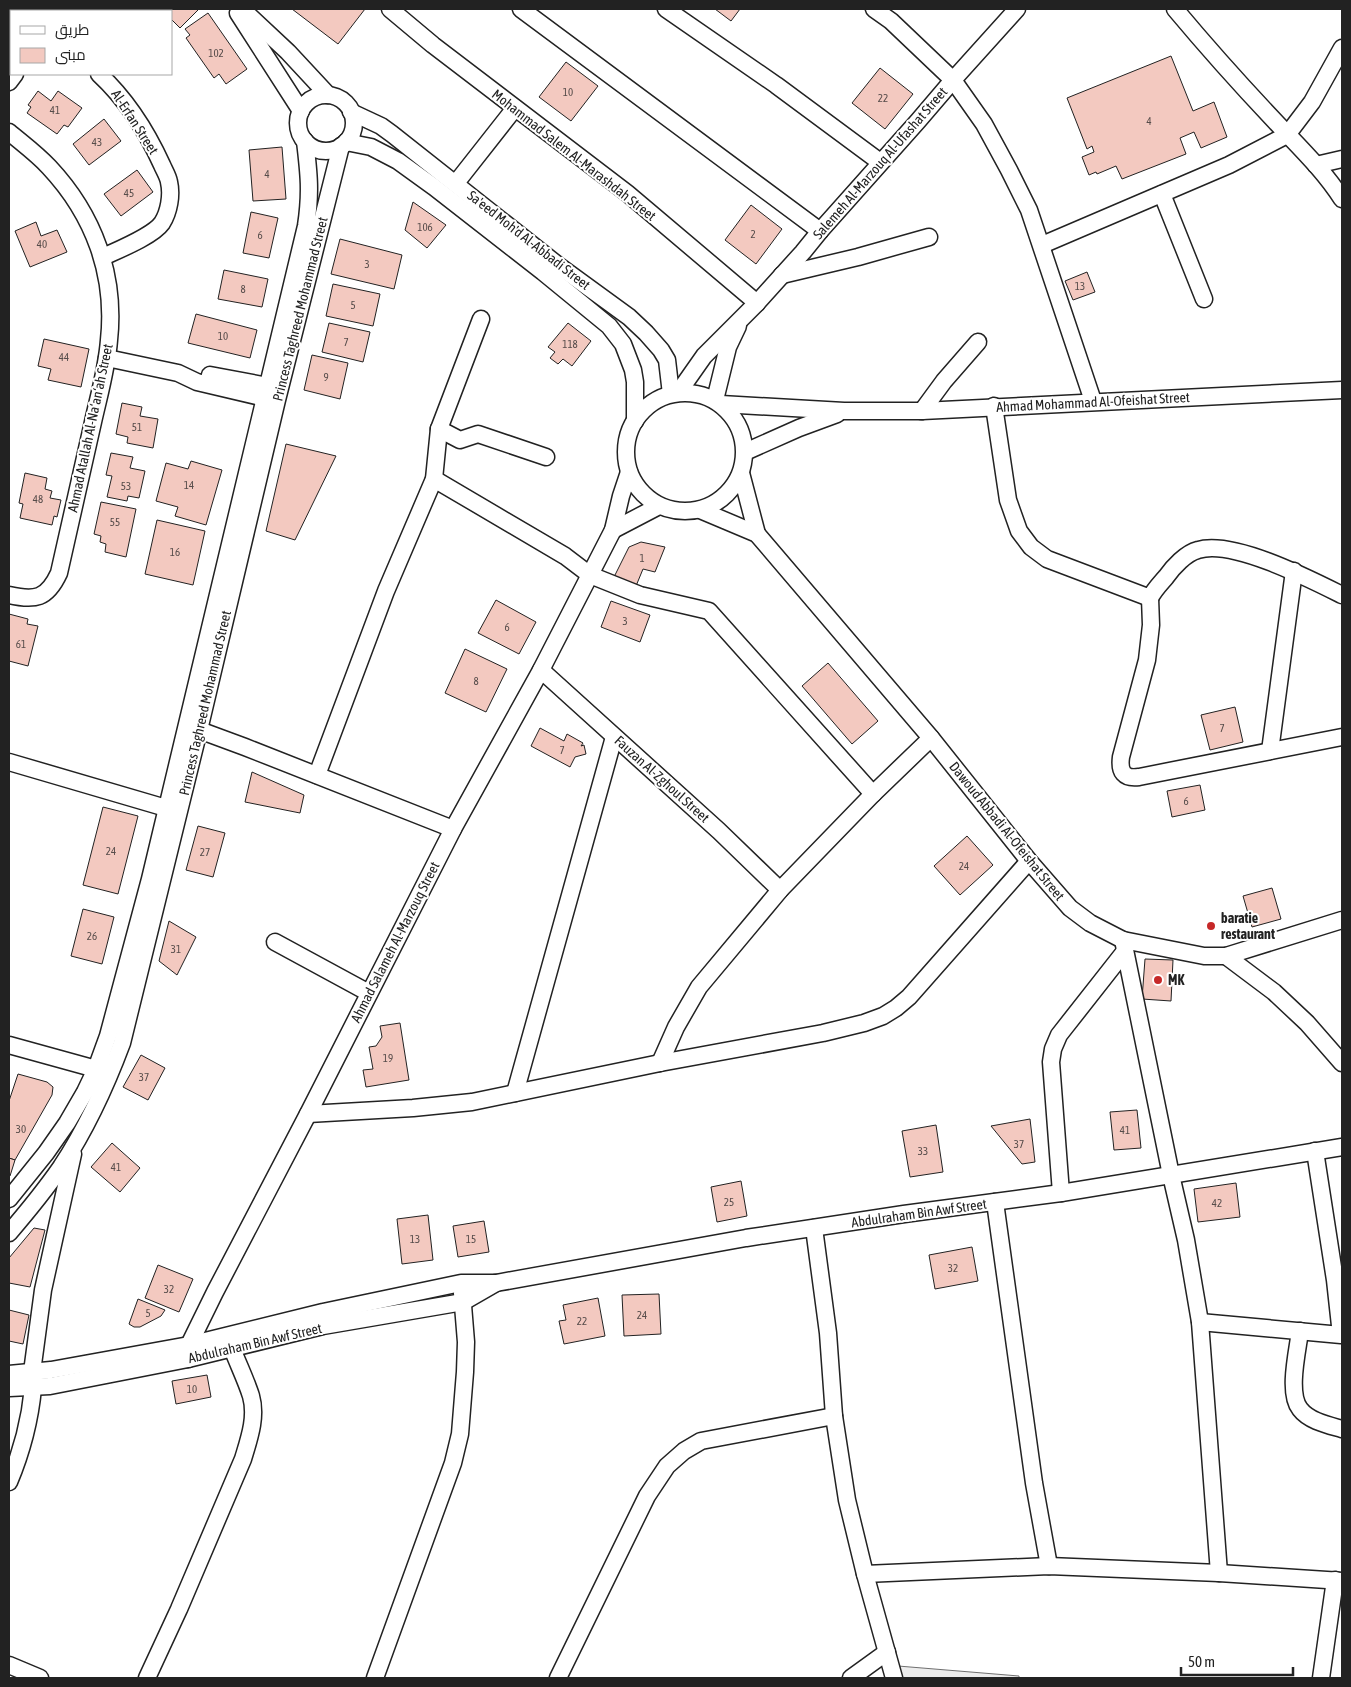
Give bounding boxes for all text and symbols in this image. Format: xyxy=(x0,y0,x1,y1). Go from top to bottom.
legend xyxy=(10,10,172,75)
text: طريق xyxy=(55,21,89,40)
text: مبنى xyxy=(55,46,86,65)
house number: 102 xyxy=(208,47,224,59)
street label: Salemeh Al-Marzouq Al-Ufashat Street xyxy=(810,84,950,242)
street label: Mohammad Salem Al-Marashdah Street xyxy=(489,86,659,224)
house number: 10 xyxy=(563,86,573,98)
street label: Al-Erfan Street xyxy=(108,87,162,157)
house number: 22 xyxy=(878,92,888,104)
house number: 41 xyxy=(50,104,60,116)
house number: 4 xyxy=(1146,115,1152,127)
house number: 43 xyxy=(92,136,102,148)
house number: 4 xyxy=(264,168,270,180)
house number: 45 xyxy=(124,187,134,199)
street label: Sa'eed Moh'd Al-Abbadi Street xyxy=(464,187,594,293)
street label: Princess Taghreed Mohammad Street xyxy=(269,215,331,403)
house number: 106 xyxy=(417,221,433,233)
house number: 2 xyxy=(750,228,756,240)
house number: 6 xyxy=(257,229,263,241)
house number: 40 xyxy=(37,238,47,250)
house number: 3 xyxy=(364,258,370,270)
house number: 13 xyxy=(1075,280,1085,292)
house number: 8 xyxy=(240,283,246,295)
house number: 5 xyxy=(350,299,356,311)
house number: 10 xyxy=(218,330,228,342)
house number: 7 xyxy=(343,336,349,348)
house number: 118 xyxy=(562,338,578,350)
street label: Ahmad Atallah Al-Na‘an‘ah Street xyxy=(64,342,116,514)
house number: 44 xyxy=(59,351,69,363)
house number: 9 xyxy=(323,371,329,383)
street label: Ahmad Mohammad Al-Ofeishat Street xyxy=(996,389,1190,415)
house number: 51 xyxy=(132,421,142,433)
house number: 14 xyxy=(184,479,194,491)
house number: 53 xyxy=(121,480,131,492)
house number: 48 xyxy=(33,493,43,505)
house number: 55 xyxy=(110,516,120,528)
house number: 16 xyxy=(170,546,180,558)
house number: 1 xyxy=(639,552,645,564)
street label: Princess Taghreed Mohammad Street xyxy=(176,609,234,797)
house number: 3 xyxy=(622,615,628,627)
house number: 6 xyxy=(504,621,510,633)
house number: 61 xyxy=(16,638,26,650)
house number: 8 xyxy=(473,675,479,687)
house number: 7 xyxy=(1219,722,1225,734)
street label: Fauzan Al-Zghoul Street xyxy=(611,732,713,826)
house number: 7 xyxy=(559,744,565,756)
street label: Dawoud Abbadi Al-Ofeishat Street xyxy=(946,759,1068,903)
house number: 6 xyxy=(1183,795,1189,807)
house number: 24 xyxy=(106,845,116,857)
house number: 27 xyxy=(200,846,210,858)
street label: Ahmad Salameh Al-Marzouq Street xyxy=(347,859,443,1025)
house number: 24 xyxy=(959,860,969,872)
place label: baratie restaurant xyxy=(1221,910,1275,942)
marker: baratie restaurant xyxy=(1205,920,1217,932)
house number: 26 xyxy=(87,930,97,942)
house number: 31 xyxy=(171,943,181,955)
place label: MK xyxy=(1168,972,1184,988)
marker: MK xyxy=(1152,974,1164,986)
house number: 19 xyxy=(383,1052,393,1064)
house number: 37 xyxy=(139,1071,149,1083)
house number: 30 xyxy=(16,1123,26,1135)
house number: 41 xyxy=(1120,1124,1130,1136)
house number: 37 xyxy=(1014,1138,1024,1150)
house number: 33 xyxy=(918,1145,928,1157)
house number: 41 xyxy=(111,1161,121,1173)
house number: 25 xyxy=(724,1196,734,1208)
street label: Abdulraham Bin Awf Street xyxy=(850,1196,988,1230)
house number: 42 xyxy=(1212,1197,1222,1209)
house number: 13 xyxy=(410,1233,420,1245)
house number: 15 xyxy=(466,1233,476,1245)
house number: 32 xyxy=(948,1262,958,1274)
house number: 32 xyxy=(164,1283,174,1295)
house number: 5 xyxy=(145,1307,151,1319)
house number: 24 xyxy=(637,1309,647,1321)
house number: 22 xyxy=(577,1315,587,1327)
street label: Abdulraham Bin Awf Street xyxy=(187,1320,323,1366)
house number: 10 xyxy=(187,1383,197,1395)
scale bar xyxy=(1181,1644,1294,1676)
text: 50 m xyxy=(1188,1653,1215,1670)

